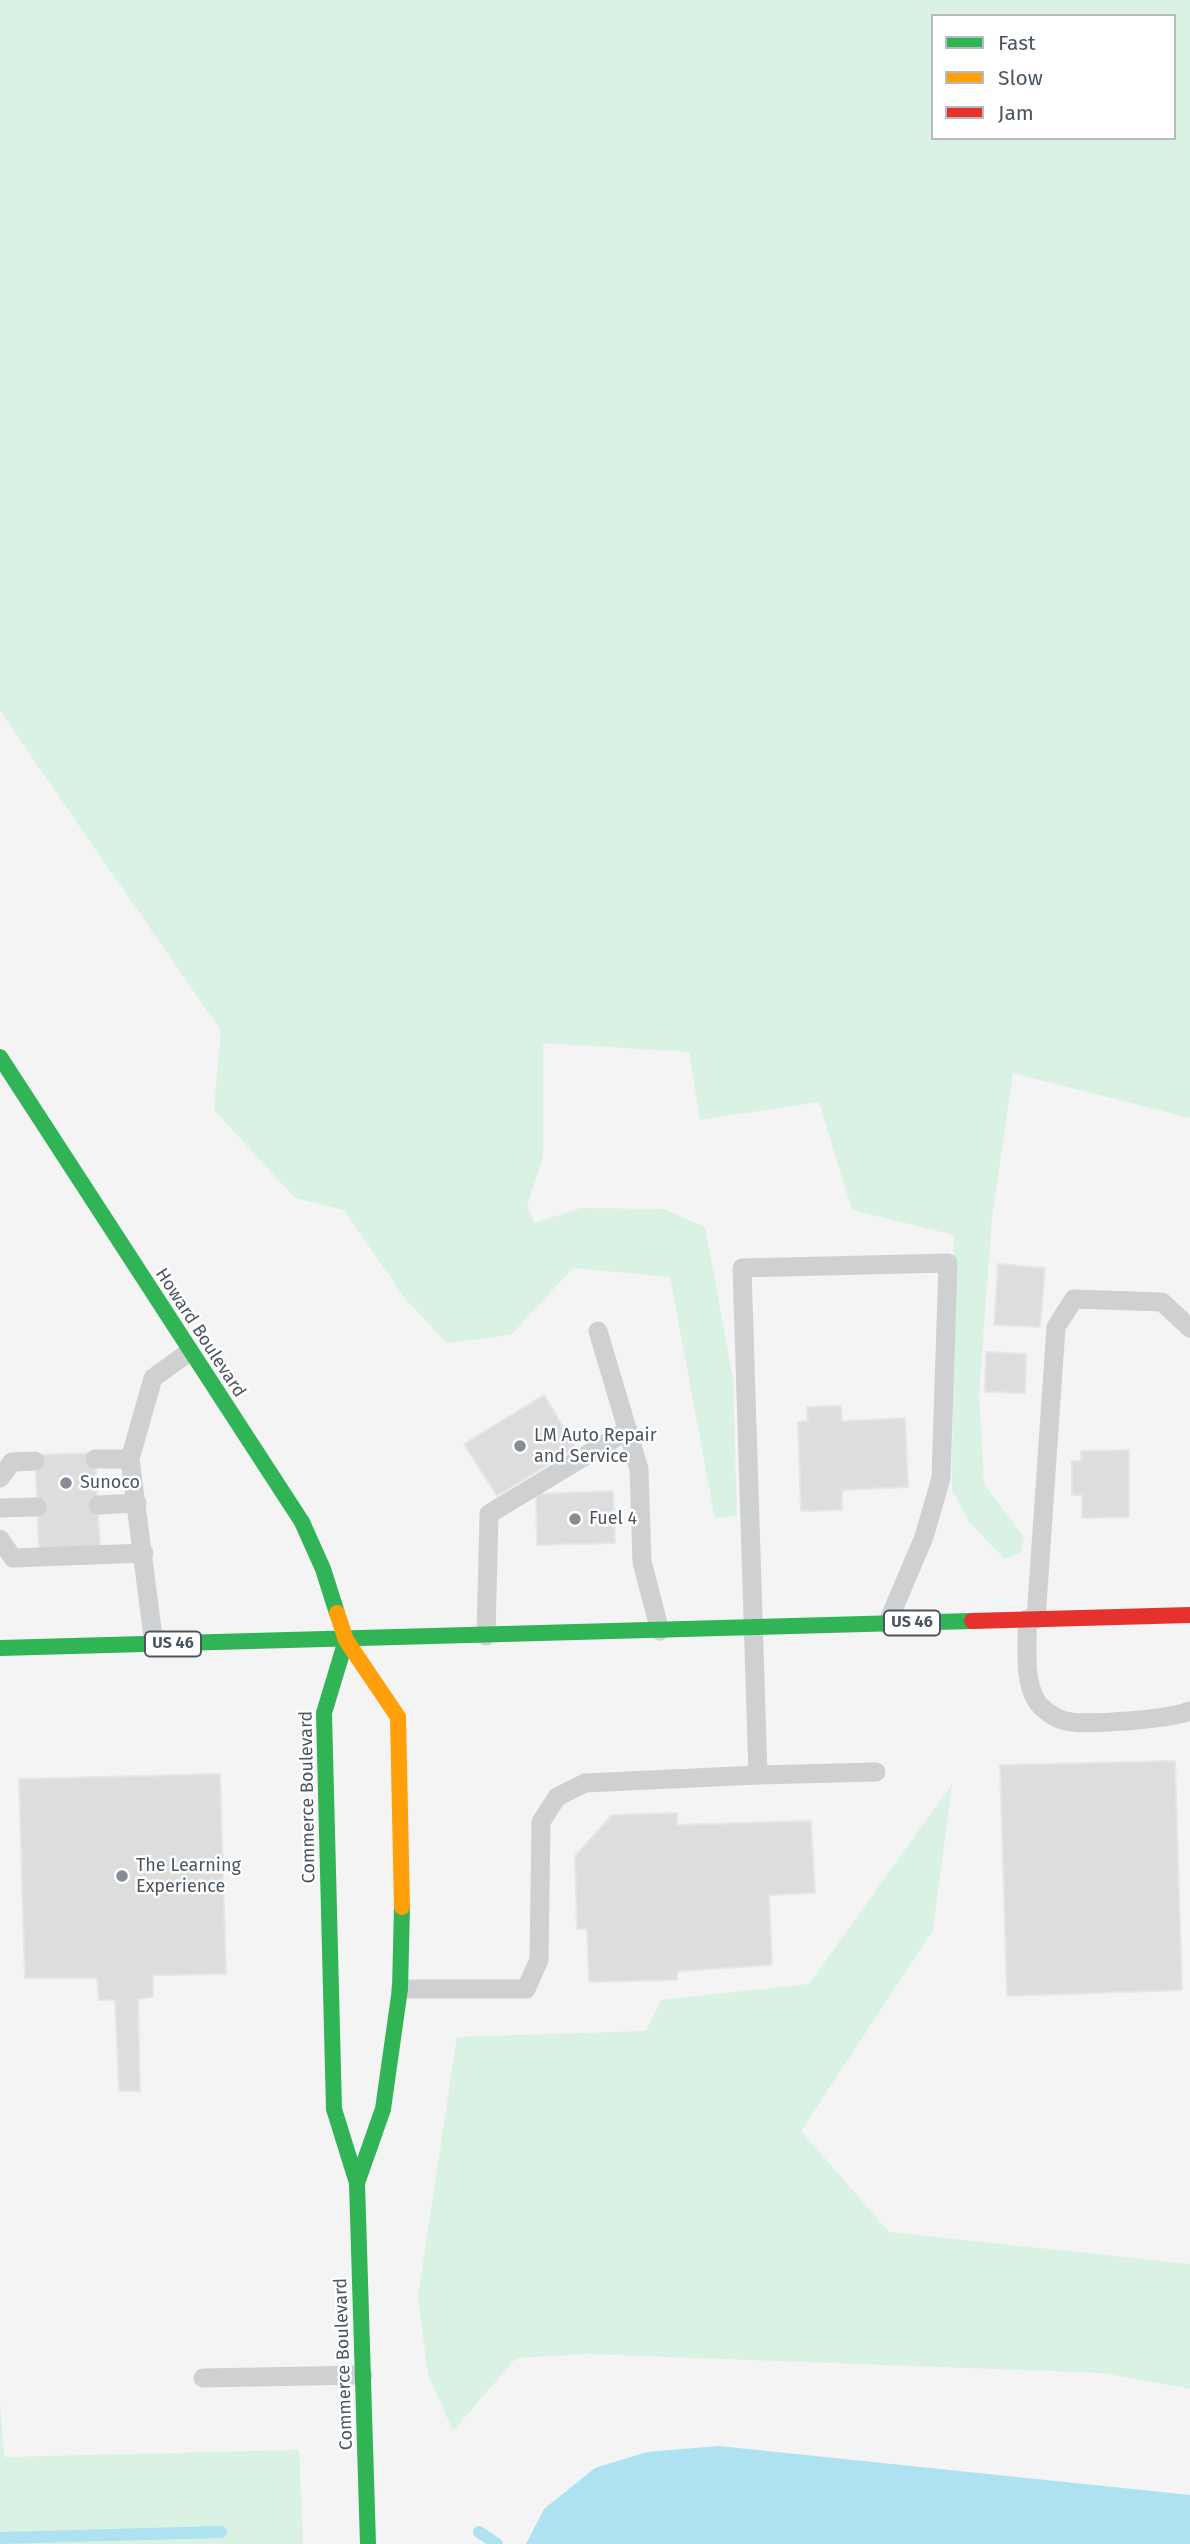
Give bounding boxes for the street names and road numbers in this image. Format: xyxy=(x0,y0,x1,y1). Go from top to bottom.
street label: Howard Boulevard xyxy=(150,1264,250,1402)
road number: US 46 xyxy=(884,1610,940,1636)
road number: US 46 xyxy=(145,1632,201,1656)
street label: Commerce Boulevard xyxy=(296,1711,320,1883)
street label: Commerce Boulevard xyxy=(330,2277,358,2451)

